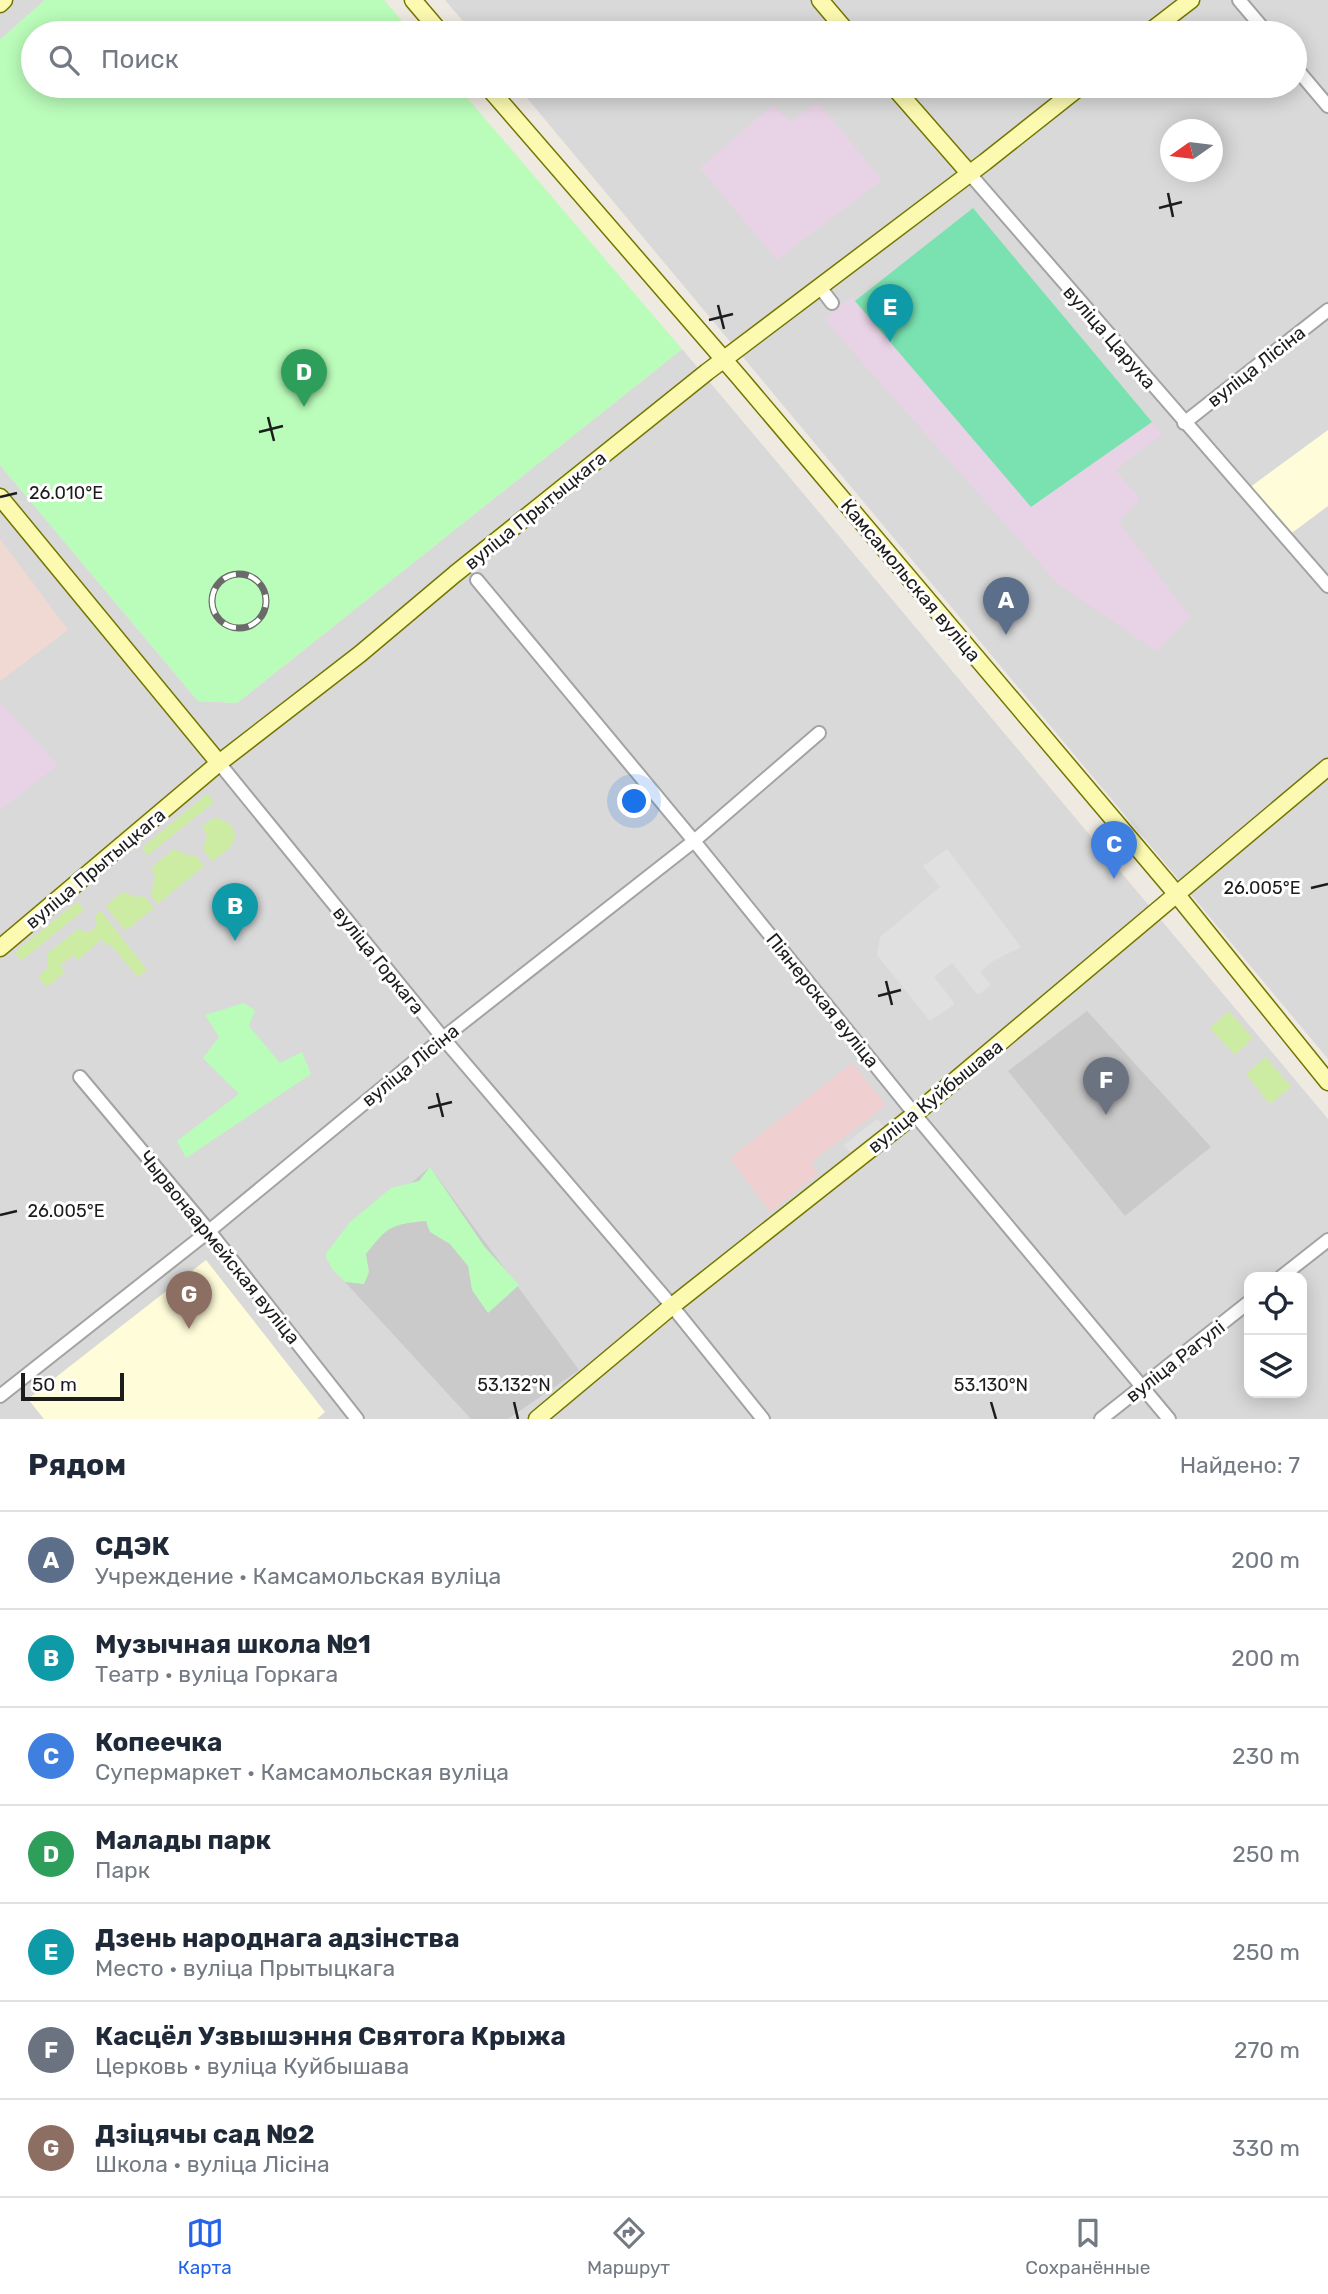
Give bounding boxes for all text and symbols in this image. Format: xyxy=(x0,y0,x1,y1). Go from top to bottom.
search box xyxy=(21,21,1307,98)
icon: search xyxy=(45,41,83,79)
text: Поиск xyxy=(101,44,179,75)
north arrow xyxy=(1160,119,1223,182)
street label: вуліца Царука xyxy=(1058,281,1161,394)
pin: E xyxy=(867,284,913,342)
street label: вуліца Лісіна xyxy=(1203,321,1310,412)
pin: D xyxy=(281,349,327,407)
street label: вуліца Прытыцкага xyxy=(460,446,611,575)
text: 26.010°E xyxy=(29,482,103,504)
street label: Камсамольская вуліца xyxy=(836,494,985,666)
pin: A xyxy=(983,577,1029,635)
your location xyxy=(617,784,651,818)
street label: вуліца Прытыцкага xyxy=(21,803,170,934)
pin: C xyxy=(1091,821,1137,879)
text: 26.005°E xyxy=(1223,877,1301,899)
pin: B xyxy=(212,883,258,941)
street label: вуліца Горкага xyxy=(328,902,429,1019)
street label: Піянерская вуліца xyxy=(761,928,884,1072)
street label: вуліца Лісіна xyxy=(357,1019,463,1111)
street label: вуліца Куйбышава xyxy=(863,1035,1008,1158)
pin: F xyxy=(1083,1057,1129,1115)
street label: Чырвонаармейская вуліца xyxy=(134,1146,305,1349)
text: 26.005°E xyxy=(27,1200,105,1222)
pin: G xyxy=(166,1271,212,1329)
map controls xyxy=(1244,1272,1307,1398)
button: locate xyxy=(1244,1272,1307,1335)
street label: вуліца Рагулі xyxy=(1121,1316,1229,1407)
button: layers xyxy=(1244,1335,1307,1398)
scale bar xyxy=(21,1370,124,1402)
text: 50 m xyxy=(32,1373,77,1396)
text: 53.132°N xyxy=(477,1374,551,1396)
text: 53.130°N xyxy=(954,1374,1028,1396)
text: Рядом xyxy=(28,1447,126,1483)
text: Найдено: 7 xyxy=(1180,1451,1300,1479)
text: СДЭК xyxy=(95,1531,170,1562)
text: A xyxy=(43,1546,59,1574)
text: 200 m xyxy=(1231,1546,1300,1574)
text: Учреждение · Камсамольская вуліца xyxy=(95,1562,501,1590)
text: Музычная школа №1 xyxy=(95,1629,371,1660)
text: B xyxy=(43,1644,59,1672)
text: 200 m xyxy=(1231,1644,1300,1672)
text: Театр · вуліца Горкага xyxy=(95,1660,338,1688)
text: Копеечка xyxy=(95,1727,222,1758)
text: C xyxy=(43,1742,59,1770)
text: 230 m xyxy=(1232,1742,1300,1770)
text: Супермаркет · Камсамольская вуліца xyxy=(95,1758,509,1786)
text: Малады парк xyxy=(95,1825,271,1856)
text: D xyxy=(43,1840,59,1868)
text: 250 m xyxy=(1232,1840,1300,1868)
text: Парк xyxy=(95,1856,150,1884)
text: Дзень народнага адзінства xyxy=(95,1923,460,1954)
text: E xyxy=(44,1938,58,1966)
text: 250 m xyxy=(1232,1938,1300,1966)
text: Место · вуліца Прытыцкага xyxy=(95,1954,395,1982)
text: Касцёл Узвышэння Святога Крыжа xyxy=(95,2021,566,2052)
text: F xyxy=(44,2036,58,2064)
text: 270 m xyxy=(1234,2036,1300,2064)
text: Церковь · вуліца Куйбышава xyxy=(95,2052,409,2080)
text: Дзіцячы сад №2 xyxy=(95,2119,315,2150)
text: G xyxy=(43,2134,59,2162)
text: 330 m xyxy=(1232,2134,1300,2162)
text: Школа · вуліца Лісіна xyxy=(95,2150,330,2178)
tab: Карта xyxy=(178,2214,232,2279)
tab: Маршрут xyxy=(587,2214,670,2279)
tab: Сохранённые xyxy=(1025,2214,1150,2279)

